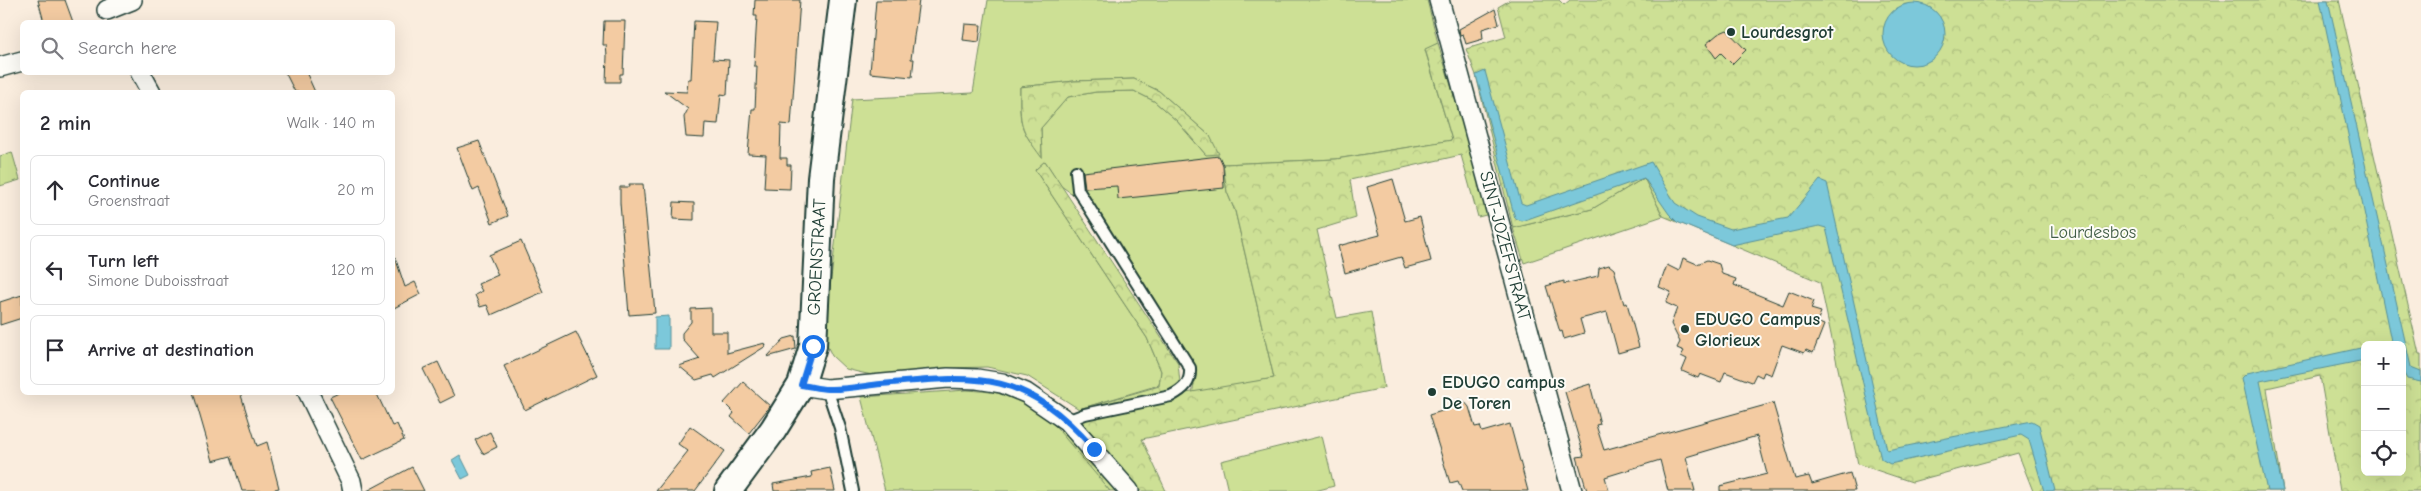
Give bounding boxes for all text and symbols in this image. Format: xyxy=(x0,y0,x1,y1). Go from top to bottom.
search box xyxy=(20,20,395,75)
place label: Lourdesgrot xyxy=(1741,22,1835,43)
marker: Lourdesgrot xyxy=(1725,26,1737,38)
icon: search xyxy=(38,34,66,62)
text: Search here xyxy=(78,37,177,59)
text: 2 min xyxy=(40,111,91,135)
text: Walk · 140 m xyxy=(287,114,375,132)
street label: SINT-JOZEFSTRAAT xyxy=(1475,169,1535,324)
text: Continue xyxy=(88,170,160,192)
icon: ahead xyxy=(41,176,69,204)
text: 20 m xyxy=(337,181,374,199)
text: Groenstraat xyxy=(88,192,169,210)
street label: GROENSTRAAT xyxy=(803,197,831,316)
park label: Lourdesbos xyxy=(2050,222,2136,243)
text: Turn left xyxy=(88,250,159,272)
icon: left xyxy=(41,256,69,284)
text: 120 m xyxy=(331,261,374,279)
text: Simone Duboisstraat xyxy=(88,272,228,290)
place label: EDUGO Campus Glorieux xyxy=(1695,309,1821,351)
marker: EDUGO Campus Glorieux xyxy=(1679,323,1691,335)
route start xyxy=(802,335,825,358)
icon: arrive xyxy=(41,336,69,364)
text: Arrive at destination xyxy=(88,339,254,361)
map controls xyxy=(2361,341,2406,476)
button: + xyxy=(2361,341,2406,386)
place label: EDUGO campus De Toren xyxy=(1442,372,1565,414)
marker: EDUGO campus De Toren xyxy=(1426,386,1438,398)
button: − xyxy=(2361,386,2406,431)
button: locate xyxy=(2361,431,2406,476)
route end xyxy=(1083,438,1106,461)

